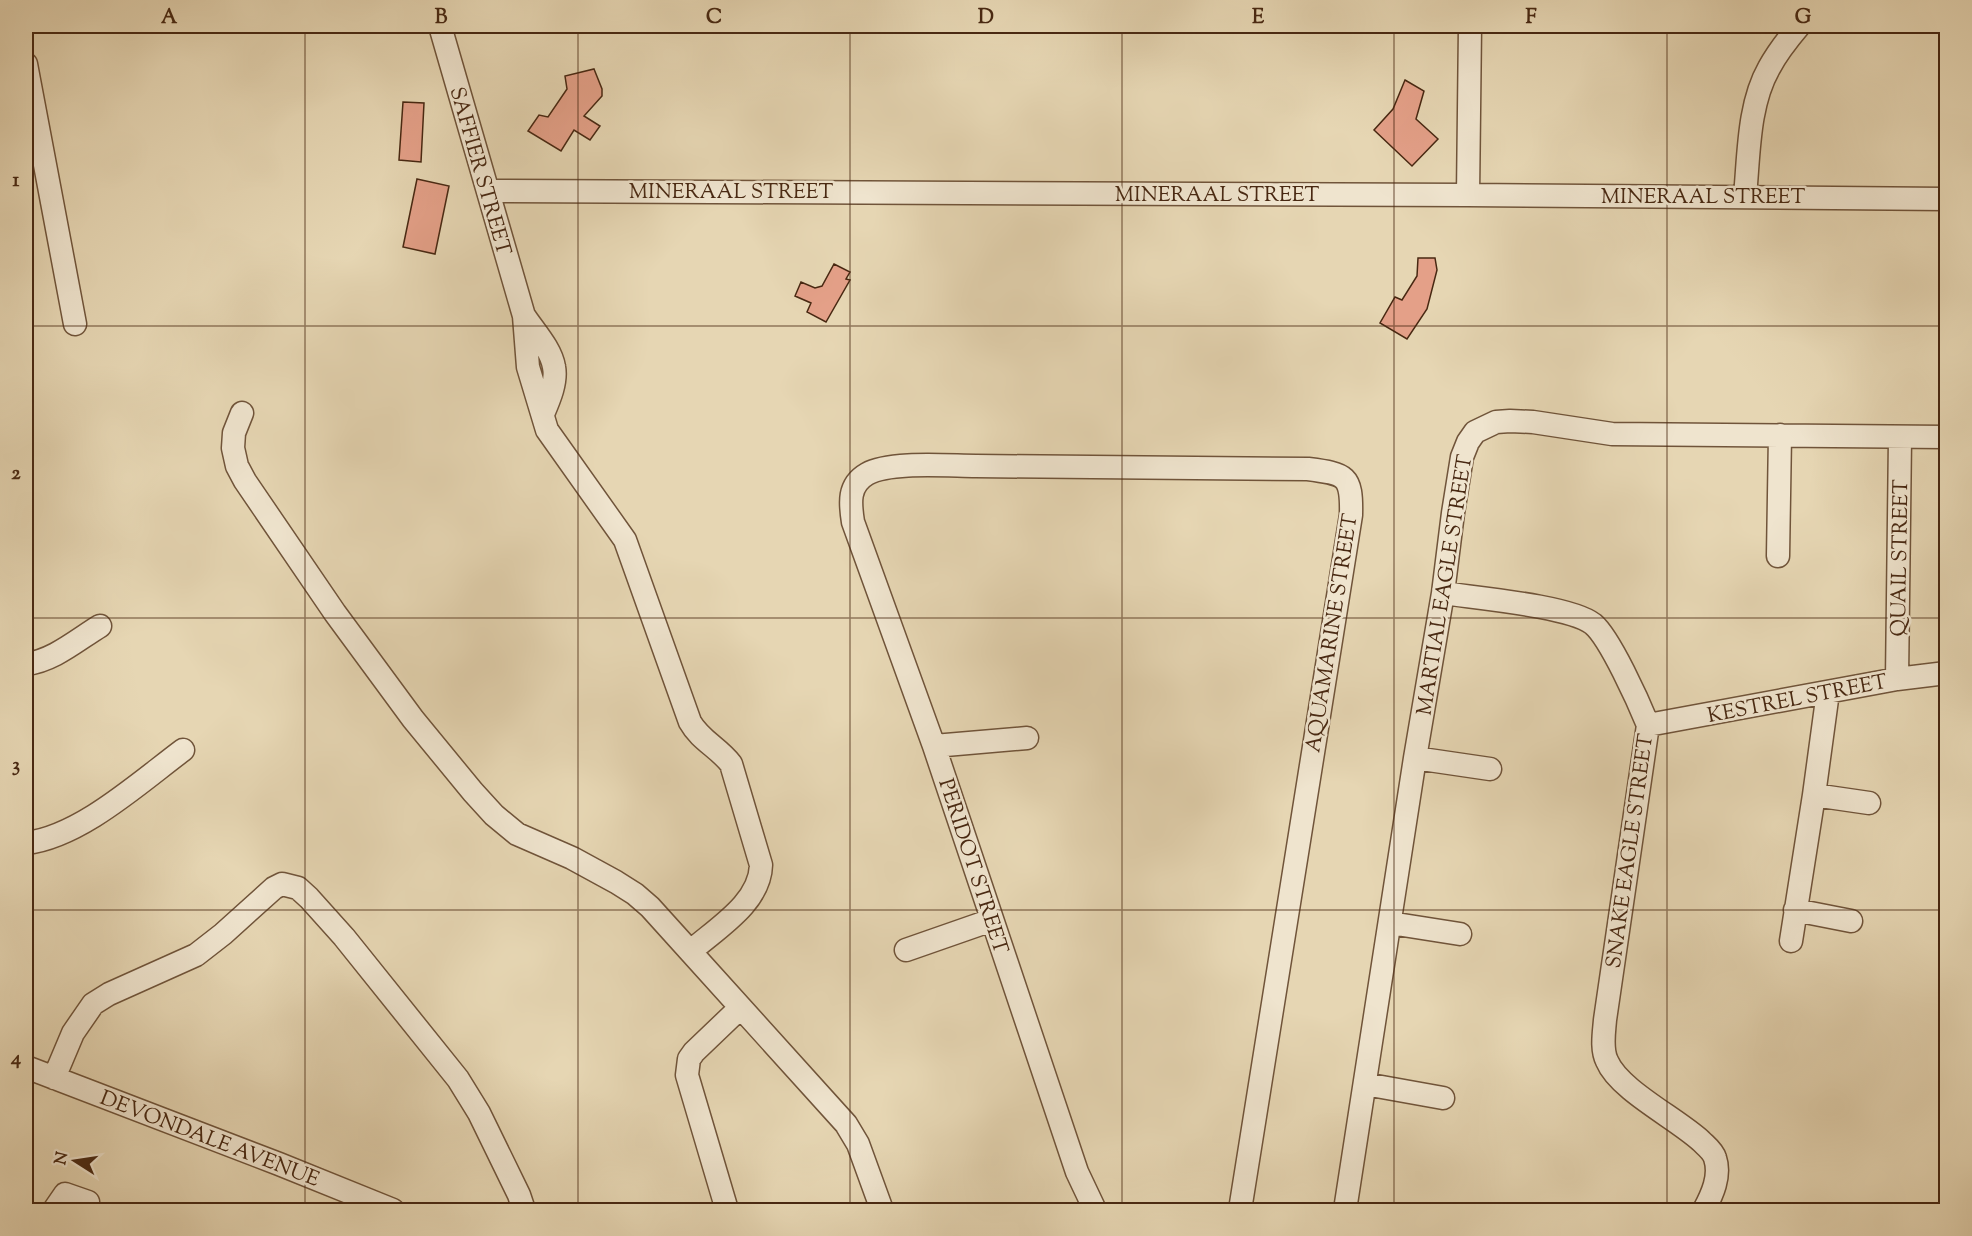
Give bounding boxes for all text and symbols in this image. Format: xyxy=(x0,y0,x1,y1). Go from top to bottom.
text: A xyxy=(161,4,178,33)
text: B xyxy=(435,4,448,33)
text: C xyxy=(706,4,722,33)
text: D xyxy=(978,4,994,33)
text: E xyxy=(1252,4,1265,33)
text: F xyxy=(1525,4,1537,33)
text: G xyxy=(1795,4,1812,33)
street label: SAFFIER STREET xyxy=(441,84,518,259)
text: 1 xyxy=(13,167,20,196)
street label: MINERAAL STREET xyxy=(629,178,833,208)
street label: MINERAAL STREET xyxy=(1115,181,1319,211)
street label: MINERAAL STREET xyxy=(1601,183,1805,213)
street label: MARTIAL EAGLE STREET xyxy=(1411,453,1481,718)
text: 2 xyxy=(11,460,21,489)
street label: QUAIL STREET xyxy=(1885,479,1917,637)
street label: AQUAMARINE STREET xyxy=(1299,512,1367,755)
street label: KESTREL STREET xyxy=(1705,668,1890,732)
street label: SNAKE EAGLE STREET xyxy=(1600,732,1662,970)
text: 3 xyxy=(12,752,20,781)
street label: PERIDOT STREET xyxy=(930,775,1015,958)
text: 4 xyxy=(10,1045,21,1074)
street label: DEVONDALE AVENUE xyxy=(95,1084,324,1196)
north arrow xyxy=(45,1131,105,1191)
text: N xyxy=(50,1150,75,1167)

